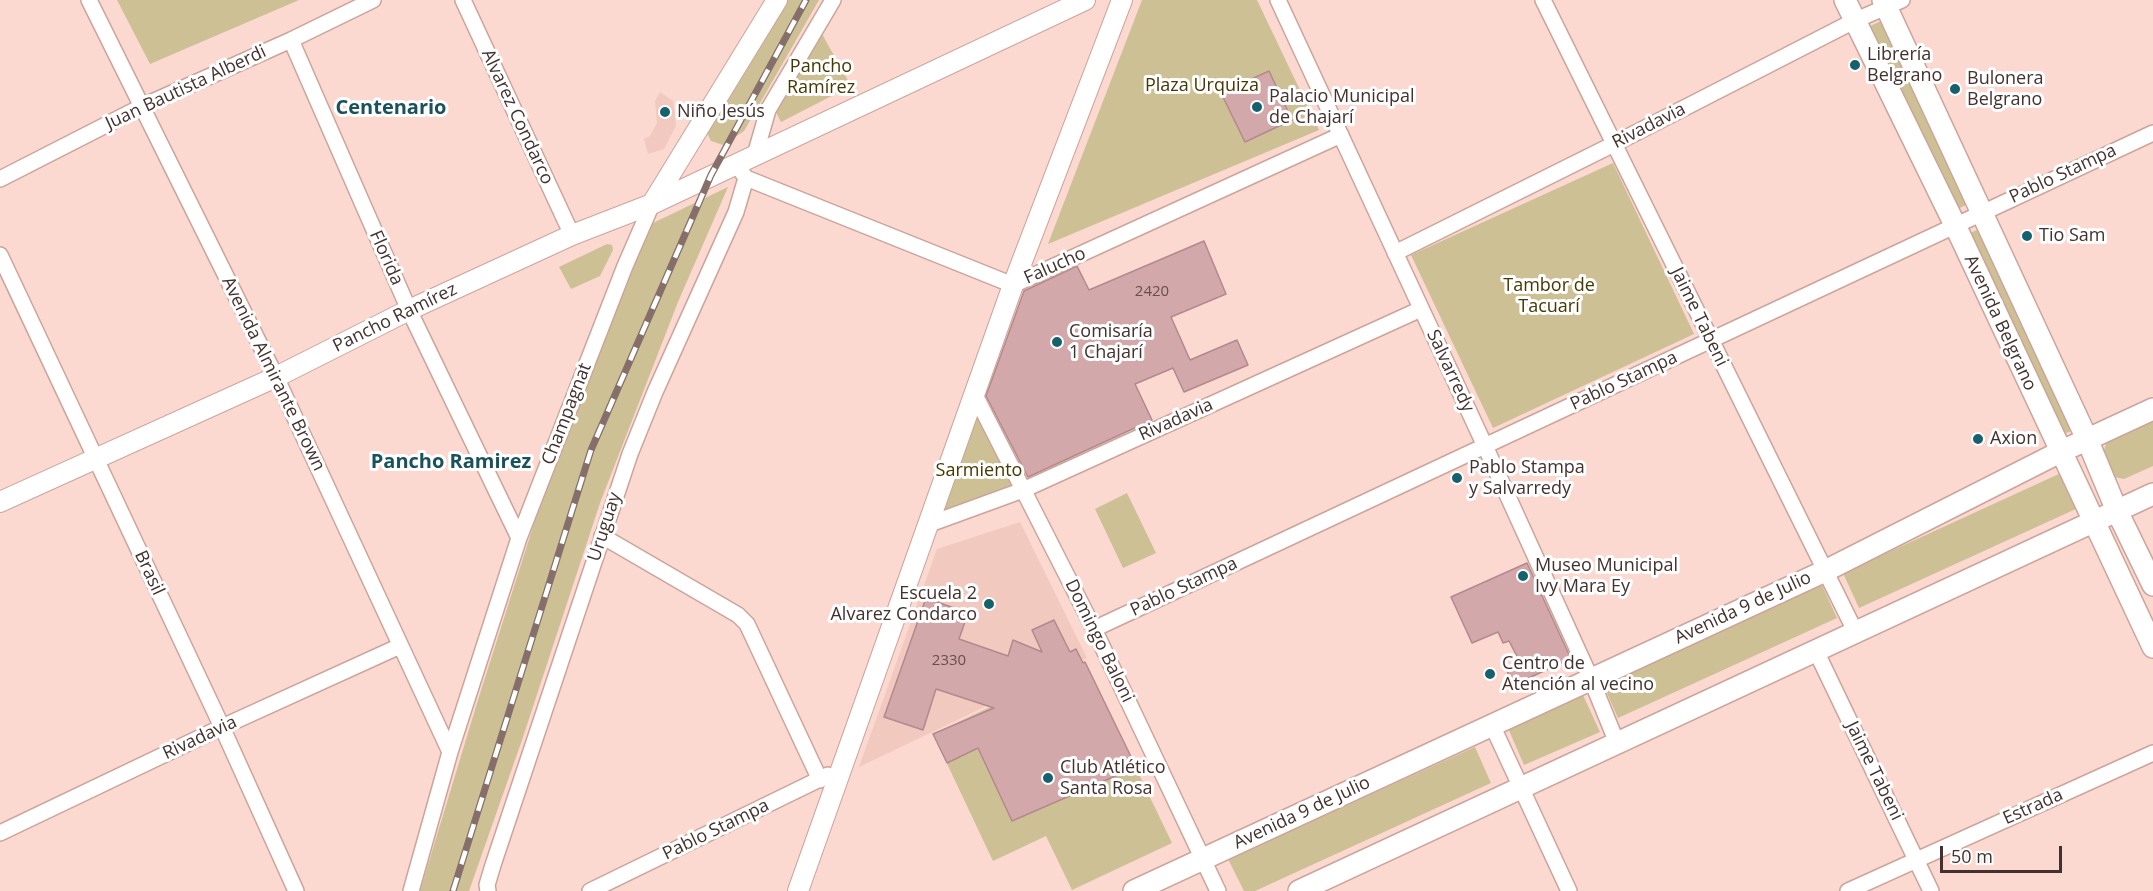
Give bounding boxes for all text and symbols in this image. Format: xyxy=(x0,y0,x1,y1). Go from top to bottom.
street label: Juan Bautista Alberdi xyxy=(102,41,270,135)
place label: Librería Belgrano xyxy=(1867,44,1942,86)
street label: Alvarez Condarco xyxy=(476,46,558,188)
park label: Pancho Ramírez xyxy=(787,56,855,98)
marker: Librería Belgrano xyxy=(1848,58,1862,72)
place label: Bulonera Belgrano xyxy=(1967,68,2044,110)
park label: Plaza Urquiza xyxy=(1145,75,1259,97)
marker: Bulonera Belgrano xyxy=(1948,82,1962,96)
place label: Palacio Municipal de Chajarí xyxy=(1269,86,1415,128)
district label: Centenario xyxy=(336,96,446,120)
street label: Rivadavia xyxy=(1609,98,1689,154)
marker: Palacio Municipal de Chajarí xyxy=(1250,100,1264,114)
place label: Niño Jesús xyxy=(677,101,765,123)
marker: Niño Jesús xyxy=(658,105,672,119)
street label: Pablo Stampa xyxy=(2006,140,2120,208)
place label: Tio Sam xyxy=(2039,225,2105,247)
street label: Florida xyxy=(364,227,408,289)
marker: Tio Sam xyxy=(2020,229,2034,243)
street label: Falucho xyxy=(1021,243,1089,289)
street label: Avenida Belgrano xyxy=(1959,252,2041,394)
street label: Jaime Tabeni xyxy=(1666,264,1732,370)
street label: Avenida Almirante Brown xyxy=(217,273,329,475)
park label: Tambor de Tacuarí xyxy=(1503,275,1595,318)
street label: Pancho Ramírez xyxy=(329,279,461,357)
house number: 2420 xyxy=(1135,283,1169,301)
place label: Comisaría 1 Chajarí xyxy=(1069,321,1153,364)
street label: Salvarredy xyxy=(1422,326,1478,416)
marker: Comisaría 1 Chajarí xyxy=(1050,335,1064,349)
street label: Pablo Stampa xyxy=(1567,347,1681,415)
street label: Champagnat xyxy=(538,360,596,468)
street label: Rivadavia xyxy=(1135,394,1217,446)
place label: Axion xyxy=(1990,428,2037,450)
marker: Axion xyxy=(1971,432,1985,446)
district label: Pancho Ramirez xyxy=(371,450,531,474)
place label: Pablo Stampa y Salvarredy xyxy=(1469,457,1585,500)
park label: Sarmiento xyxy=(936,460,1022,482)
marker: Pablo Stampa y Salvarredy xyxy=(1450,471,1464,485)
street label: Uruguay xyxy=(584,490,626,564)
street label: Brasil xyxy=(129,547,169,599)
street label: Pablo Stampa xyxy=(1127,553,1241,621)
place label: Museo Municipal Ivy Mara Ey xyxy=(1535,555,1678,598)
street label: Avenida 9 de Julio xyxy=(1671,567,1815,649)
marker: Museo Municipal Ivy Mara Ey xyxy=(1516,569,1530,583)
street label: Domingo Baloni xyxy=(1060,576,1138,706)
place label: Escuela 2 Alvarez Condarco xyxy=(830,583,977,626)
marker: Escuela 2 Alvarez Condarco xyxy=(982,597,996,611)
house number: 2330 xyxy=(932,652,966,670)
place label: Centro de Atención al vecino xyxy=(1502,653,1654,696)
marker: Centro de Atención al vecino xyxy=(1483,667,1497,681)
street label: Rivadavia xyxy=(160,711,240,765)
street label: Jaime Tabeni xyxy=(1841,718,1907,824)
place label: Club Atlético Santa Rosa xyxy=(1060,757,1165,800)
marker: Club Atlético Santa Rosa xyxy=(1041,771,1055,785)
street label: Avenida 9 de Julio xyxy=(1230,772,1374,854)
street label: Estrada xyxy=(2000,784,2066,830)
street label: Pablo Stampa xyxy=(659,795,773,865)
scale bar xyxy=(1943,834,2064,872)
text: 50 m xyxy=(1951,844,1993,868)

